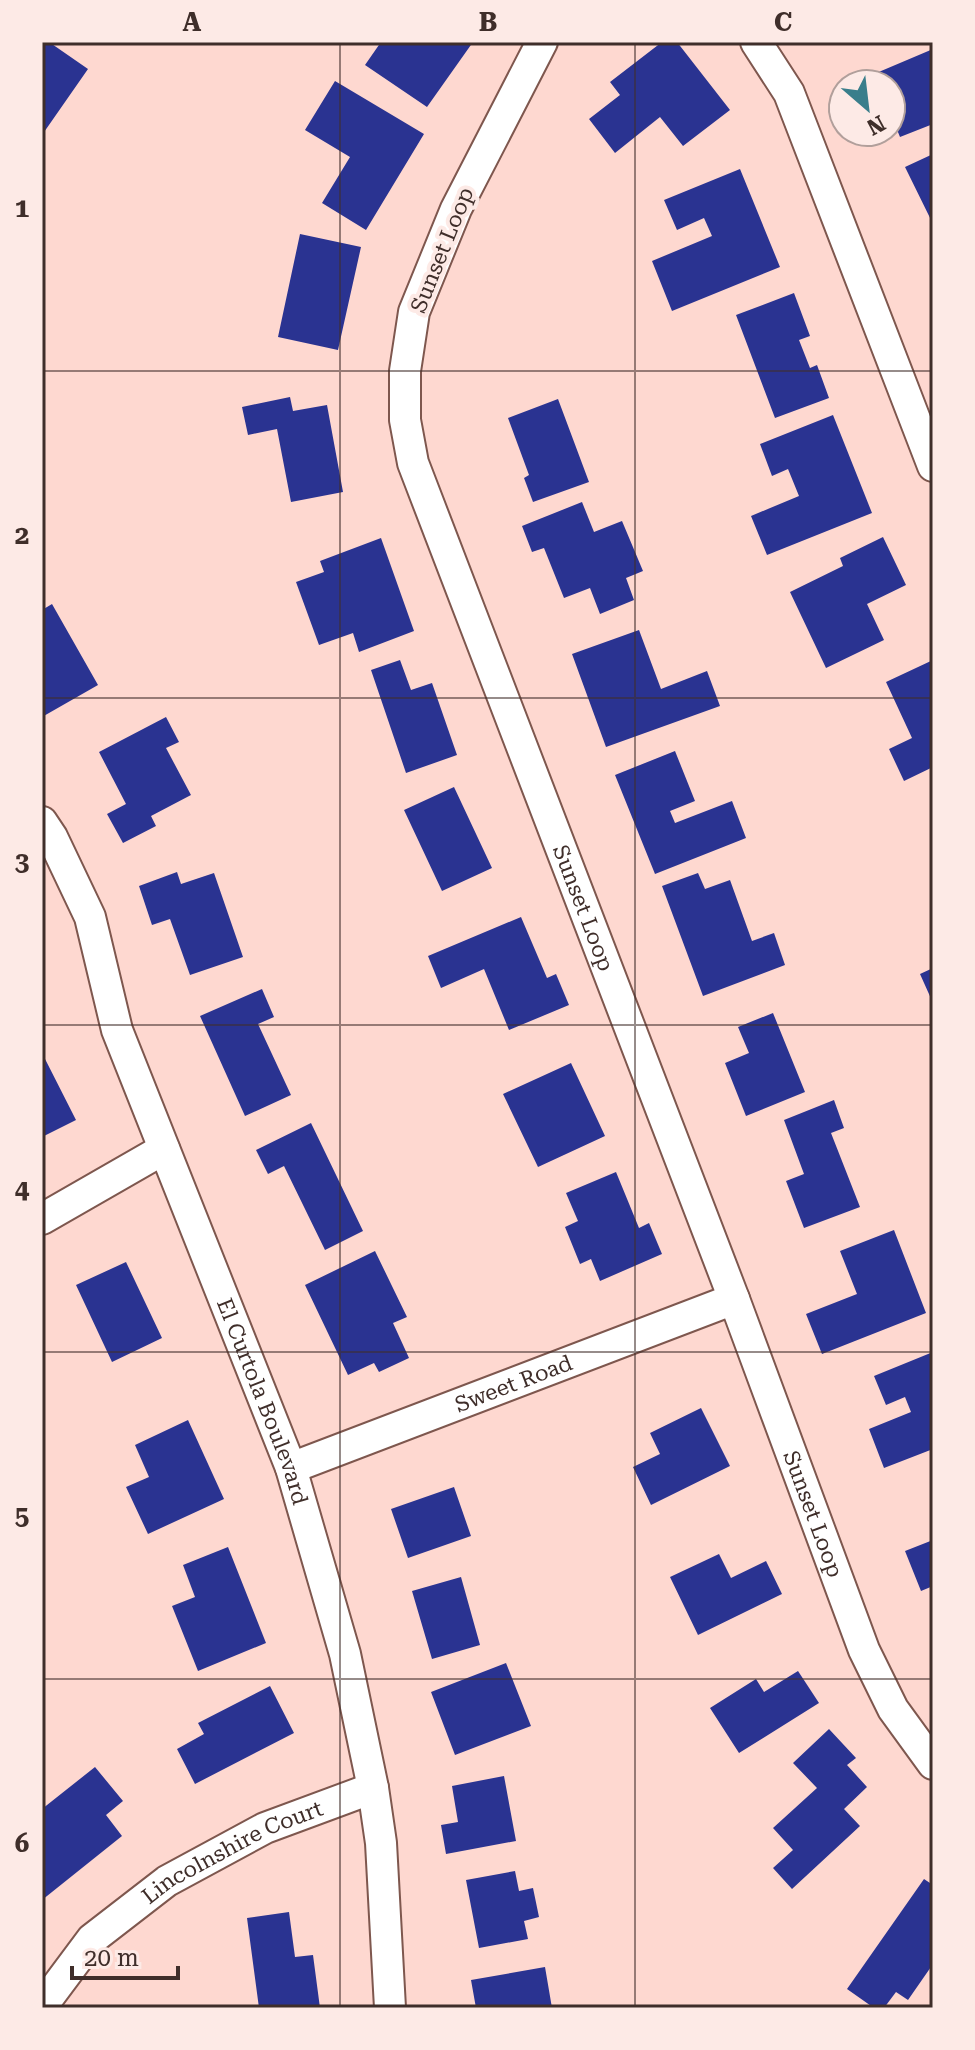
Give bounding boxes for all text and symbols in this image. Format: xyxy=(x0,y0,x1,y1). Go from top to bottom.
text: A xyxy=(183,7,202,37)
text: B xyxy=(479,7,497,37)
text: C xyxy=(774,7,792,37)
north arrow xyxy=(827,68,907,148)
text: N xyxy=(863,110,890,140)
street label: Sunset Loop xyxy=(406,184,478,316)
text: 1 xyxy=(15,193,29,223)
text: 2 xyxy=(15,520,29,550)
street label: Sunset Loop xyxy=(548,841,619,974)
text: 3 xyxy=(15,847,29,877)
text: 4 xyxy=(15,1174,30,1204)
street label: El Curtola Boulevard xyxy=(212,1295,313,1508)
street label: Sweet Road xyxy=(451,1349,576,1417)
street label: Sunset Loop xyxy=(779,1447,848,1580)
text: 5 xyxy=(15,1501,29,1531)
street label: Lincolnshire Court xyxy=(137,1795,326,1908)
text: 6 xyxy=(15,1828,29,1858)
scale bar xyxy=(72,1930,178,1980)
text: 20 m xyxy=(84,1944,139,1972)

